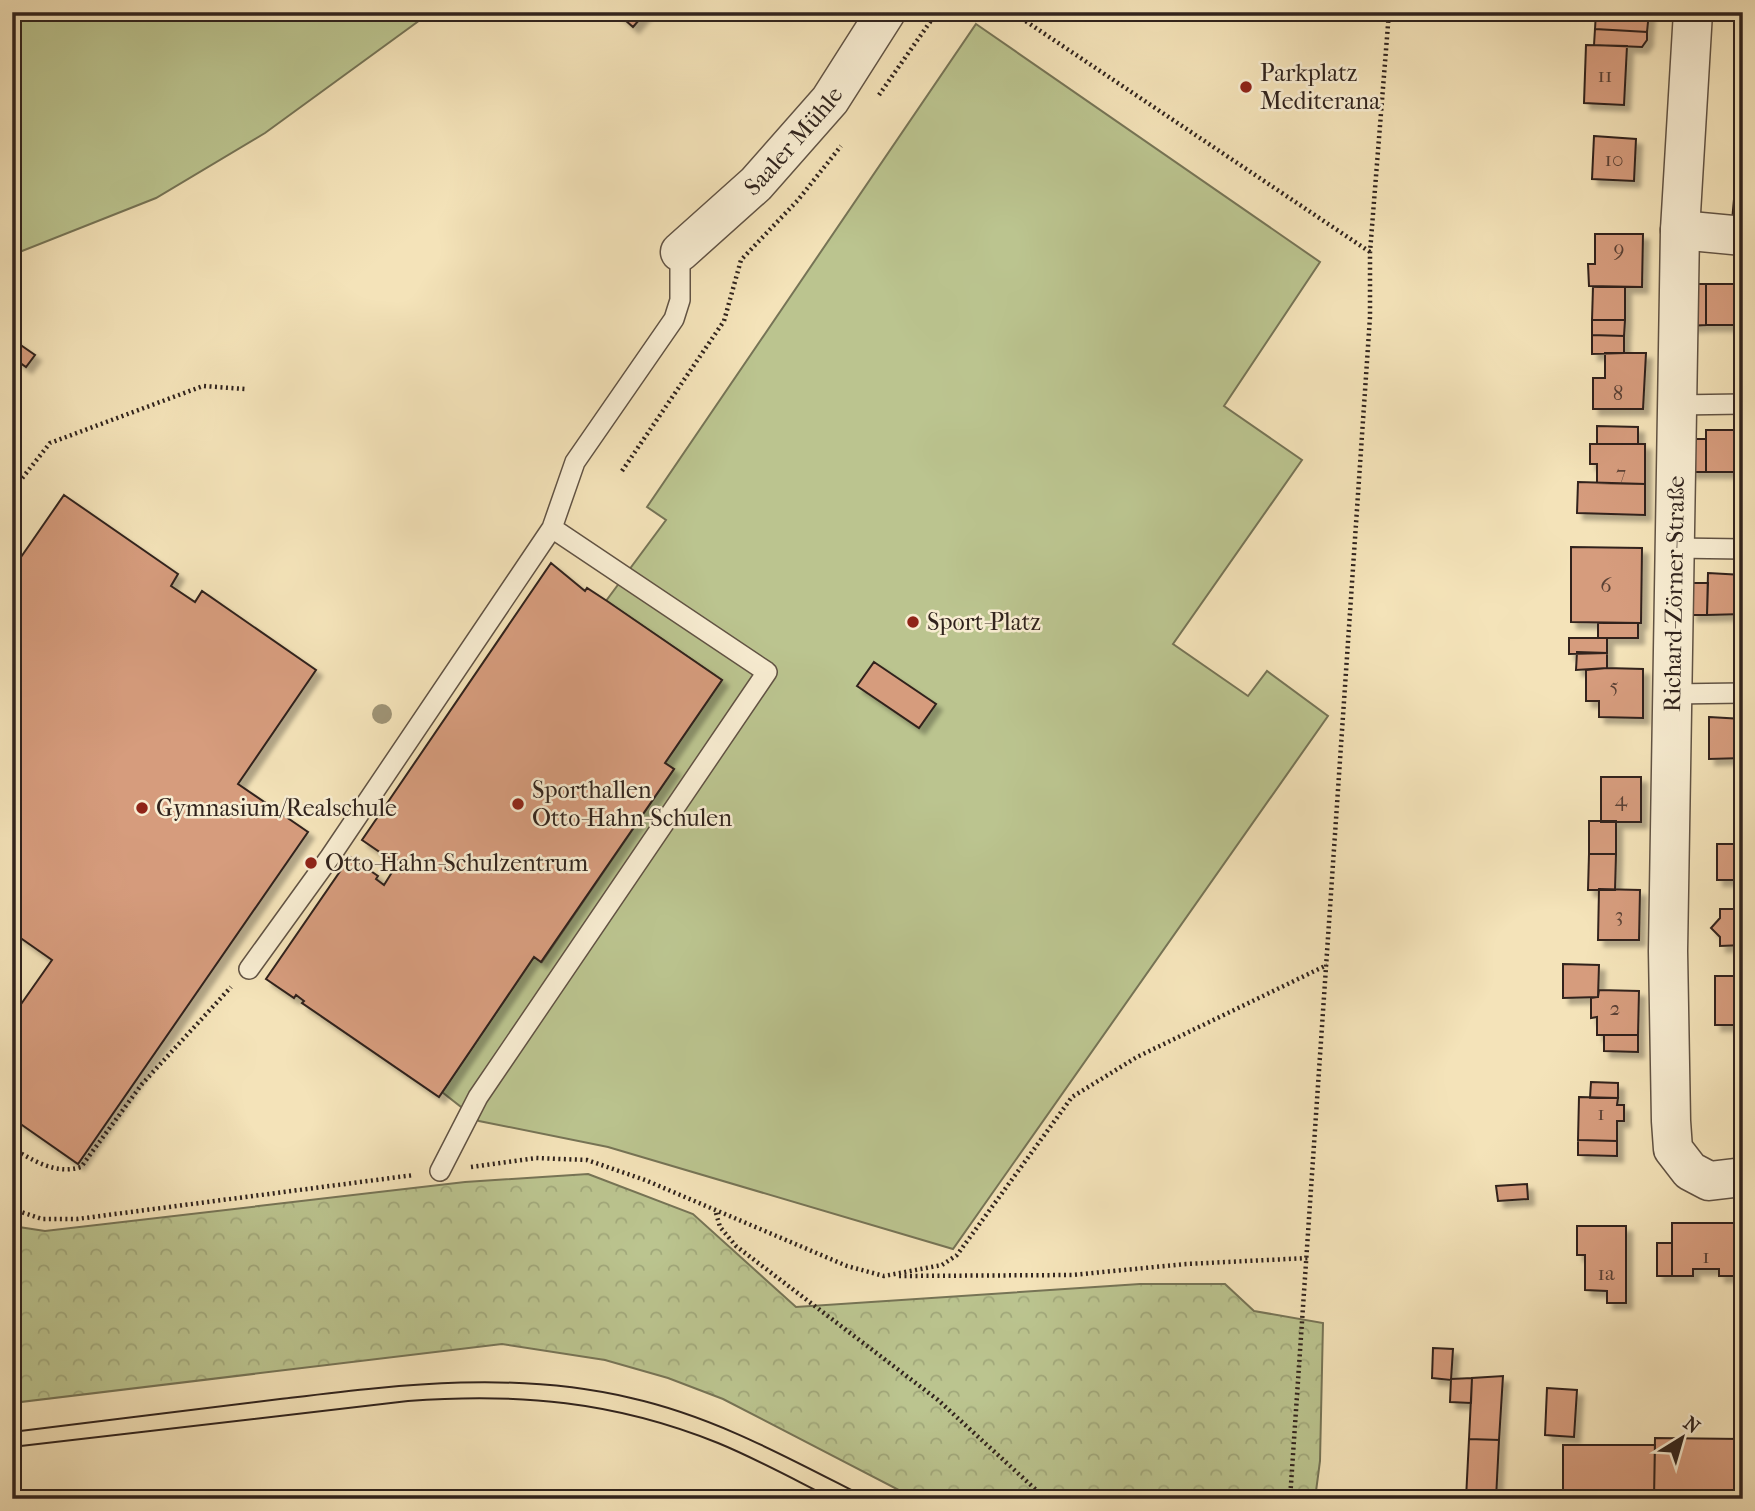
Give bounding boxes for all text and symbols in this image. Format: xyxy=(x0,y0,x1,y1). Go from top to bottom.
place label: Parkplatz Mediterana xyxy=(1260,59,1381,115)
house number: 11 xyxy=(1598,63,1613,87)
marker: Parkplatz Mediterana xyxy=(1238,79,1254,95)
street label: Saaler Mühle xyxy=(739,82,849,202)
house number: 10 xyxy=(1605,147,1623,171)
house number: 9 xyxy=(1613,237,1625,261)
house number: 8 xyxy=(1613,381,1623,405)
house number: 7 xyxy=(1616,461,1626,485)
street label: Richard-Zörner-Straße xyxy=(1658,475,1690,712)
house number: 6 xyxy=(1600,573,1612,597)
place label: Sport-Platz xyxy=(927,608,1041,636)
marker: Sport-Platz xyxy=(905,614,921,630)
house number: 5 xyxy=(1609,674,1619,698)
place label: Sporthallen Otto-Hahn-Schulen xyxy=(532,776,732,832)
house number: 4 xyxy=(1615,787,1628,811)
place label: Gymnasium/Realschule xyxy=(156,794,397,822)
marker: Sporthallen Otto-Hahn-Schulen xyxy=(510,796,526,812)
marker: Gymnasium/Realschule xyxy=(134,800,150,816)
place label: Otto-Hahn-Schulzentrum xyxy=(325,849,588,877)
marker: Otto-Hahn-Schulzentrum xyxy=(303,855,319,871)
house number: 3 xyxy=(1615,903,1623,927)
house number: 2 xyxy=(1610,996,1621,1020)
house number: 1 xyxy=(1597,1101,1605,1125)
house number: 1 xyxy=(1702,1244,1710,1268)
house number: 1a xyxy=(1597,1261,1615,1285)
north arrow xyxy=(1646,1402,1716,1472)
text: N xyxy=(1679,1412,1704,1439)

